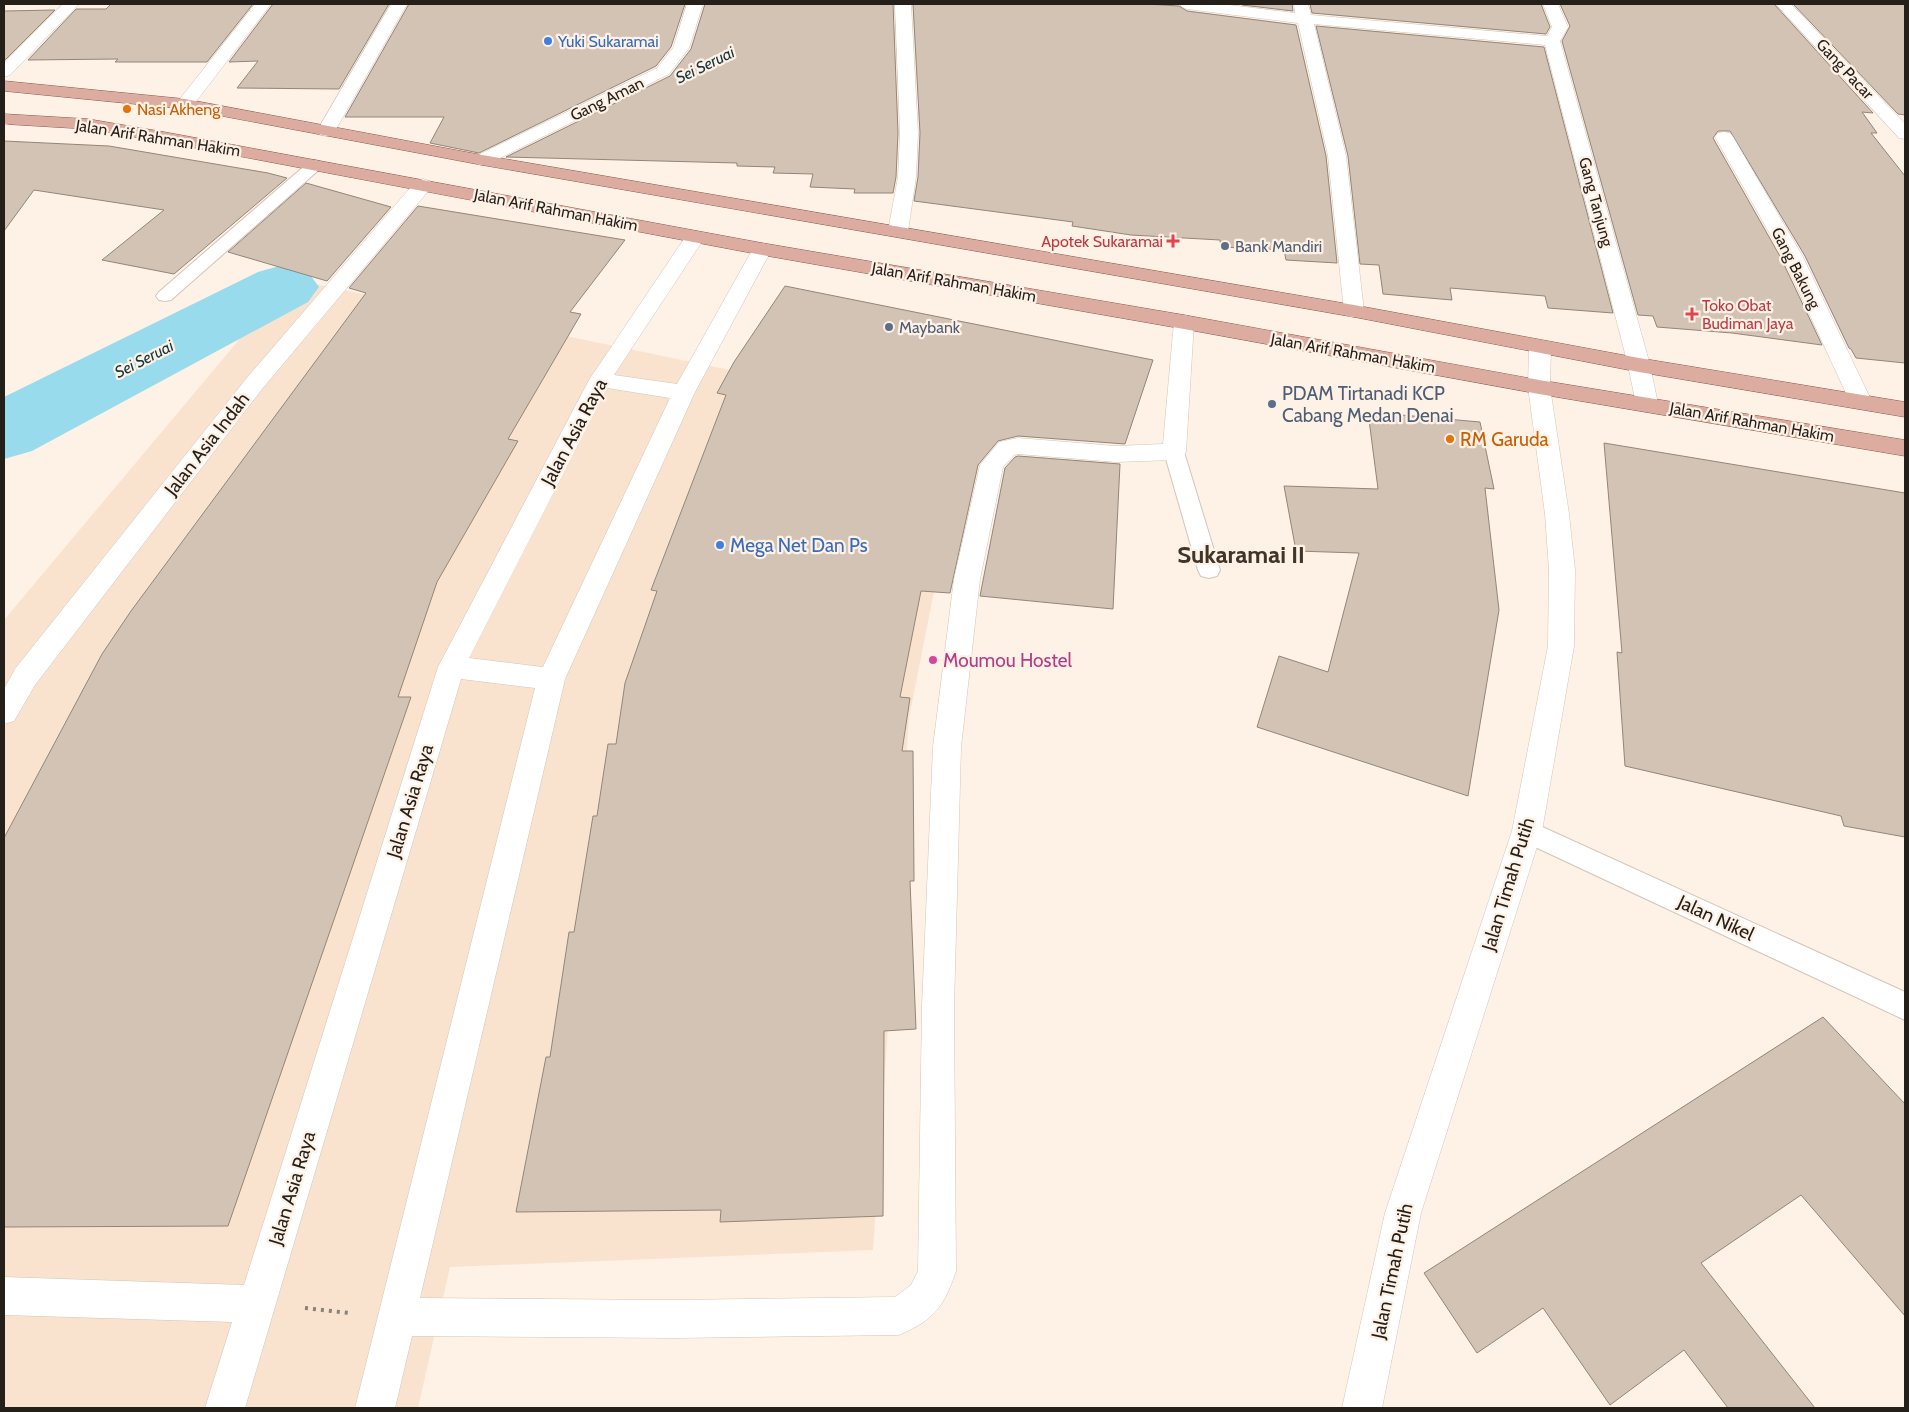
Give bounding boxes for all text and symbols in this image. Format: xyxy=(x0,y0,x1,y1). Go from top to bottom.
place label: Yuki Sukaramai xyxy=(557,32,659,51)
marker: Yuki Sukaramai xyxy=(542,35,554,47)
street label: Gang Pacar xyxy=(1812,35,1878,104)
water label: Sei Seruai xyxy=(672,42,738,87)
street label: Gang Aman xyxy=(567,73,647,125)
place label: Nasi Akheng xyxy=(137,100,221,119)
marker: Nasi Akheng xyxy=(121,103,133,115)
street label: Jalan Arif Rahman Hakim xyxy=(73,115,242,160)
street label: Gang Tanjung xyxy=(1575,155,1617,250)
street label: Jalan Arif Rahman Hakim xyxy=(472,185,639,235)
street label: Gang Bakung xyxy=(1767,224,1825,313)
place label: Apotek Sukaramai xyxy=(1041,232,1163,251)
marker: Apotek Sukaramai xyxy=(1167,235,1179,247)
place label: Bank Mandiri xyxy=(1235,237,1322,256)
marker: Bank Mandiri xyxy=(1219,240,1231,252)
street label: Jalan Arif Rahman Hakim xyxy=(869,258,1038,306)
place label: Toko Obat Budiman Jaya xyxy=(1702,296,1794,333)
marker: Toko Obat Budiman Jaya xyxy=(1686,308,1698,320)
place label: Maybank xyxy=(899,318,961,337)
marker: Maybank xyxy=(883,321,895,333)
street label: Jalan Arif Rahman Hakim xyxy=(1268,329,1437,377)
water label: Sei Seruai xyxy=(111,336,177,382)
street label: Jalan Asia Raya xyxy=(536,375,612,490)
place label: PDAM Tirtanadi KCP Cabang Medan Denai xyxy=(1282,382,1454,427)
street label: Jalan Asia Indah xyxy=(159,388,254,501)
marker: PDAM Tirtanadi KCP Cabang Medan Denai xyxy=(1266,398,1278,410)
street label: Jalan Arif Rahman Hakim xyxy=(1667,398,1836,446)
place label: RM Garuda xyxy=(1460,428,1549,451)
marker: RM Garuda xyxy=(1444,433,1456,445)
place label: Mega Net Dan Ps xyxy=(730,534,868,557)
marker: Mega Net Dan Ps xyxy=(714,539,726,551)
district label: Sukaramai II xyxy=(1177,540,1305,569)
place label: Moumou Hostel xyxy=(943,649,1072,672)
marker: Moumou Hostel xyxy=(927,654,939,666)
street label: Jalan Asia Raya xyxy=(381,741,438,862)
street label: Jalan Timah Putih xyxy=(1477,815,1539,954)
street label: Jalan Nikel xyxy=(1673,890,1758,946)
street label: Jalan Asia Raya xyxy=(263,1128,320,1249)
street label: Jalan Timah Putih xyxy=(1366,1201,1418,1342)

